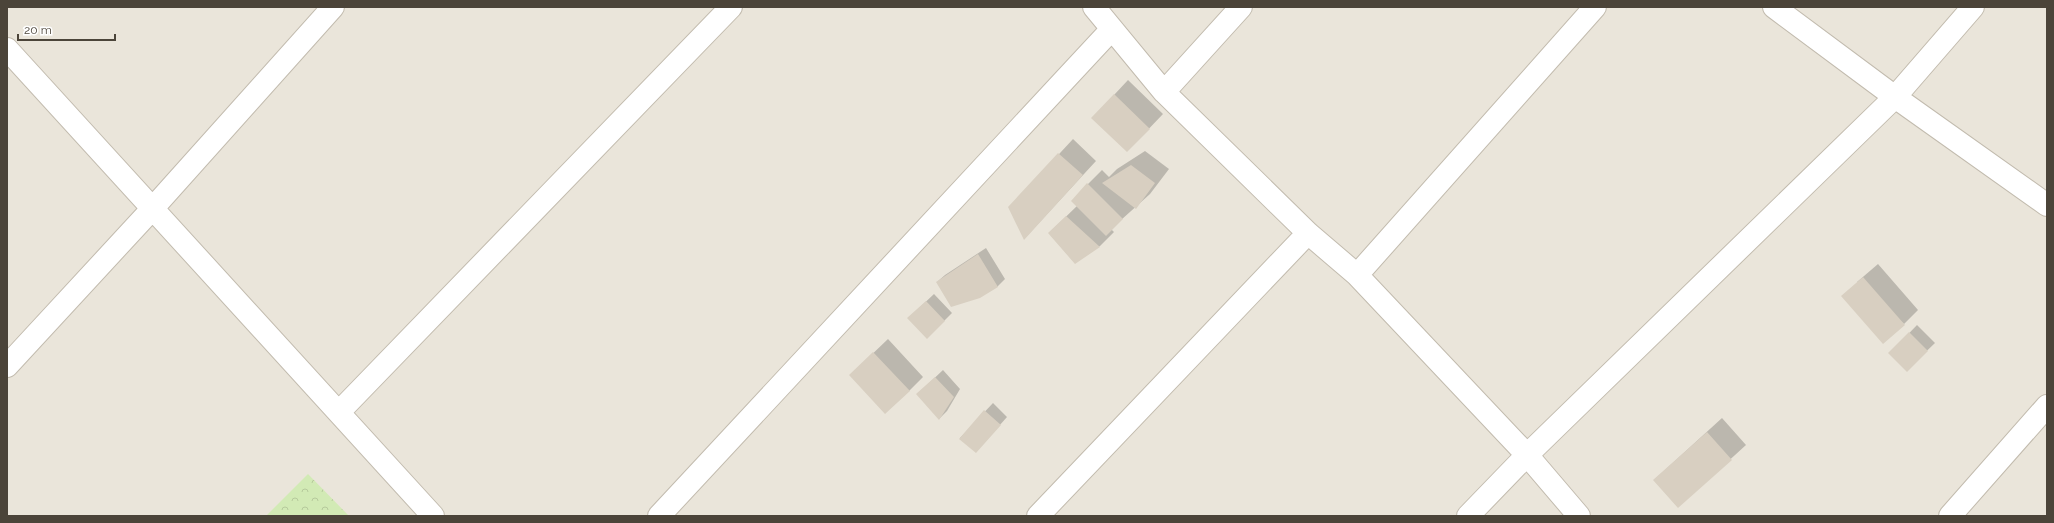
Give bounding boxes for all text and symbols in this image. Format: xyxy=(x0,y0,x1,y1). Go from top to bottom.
scale bar xyxy=(18,16,115,42)
text: 20 m xyxy=(24,23,52,37)

